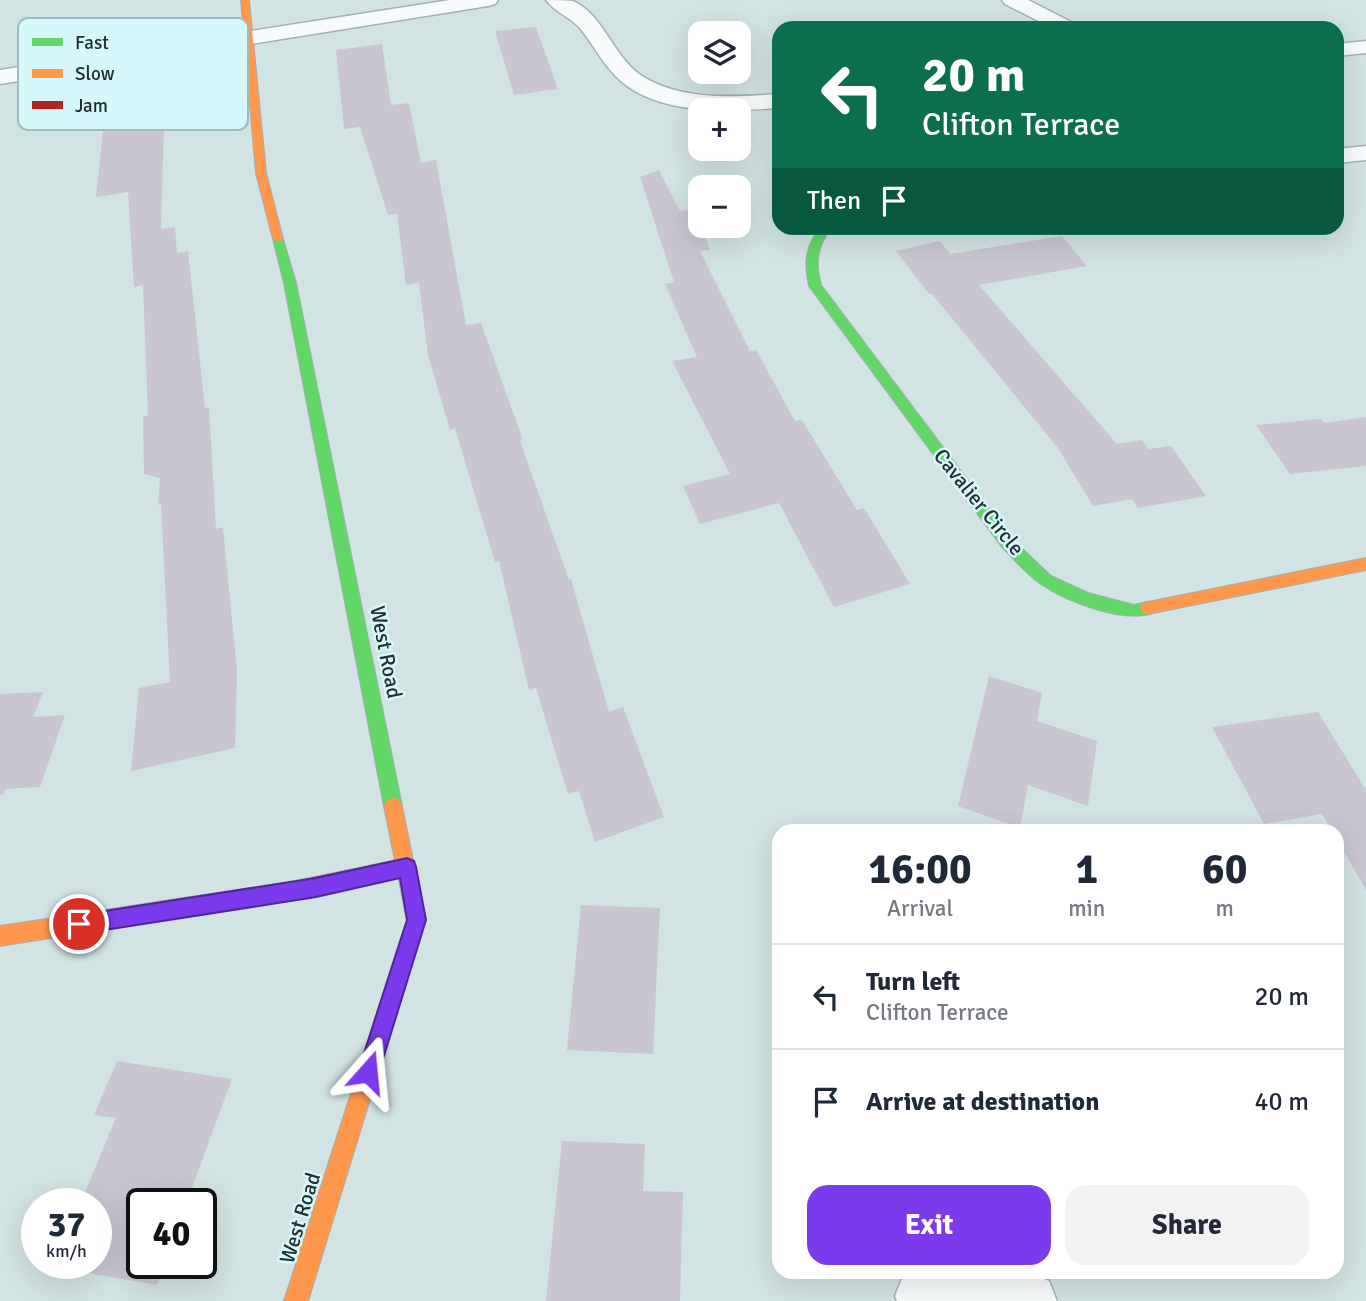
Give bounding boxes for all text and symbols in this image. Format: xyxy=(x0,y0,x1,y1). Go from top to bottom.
legend xyxy=(18,18,248,130)
map controls xyxy=(688,21,751,238)
button: layers xyxy=(688,21,751,84)
text: Fast xyxy=(75,31,109,55)
text: 20 m xyxy=(922,45,1025,105)
icon: left xyxy=(807,49,898,140)
text: Slow xyxy=(75,62,115,86)
text: Jam xyxy=(75,94,108,118)
button: + xyxy=(688,98,751,161)
text: Clifton Terrace xyxy=(922,105,1120,144)
button: − xyxy=(688,175,751,238)
icon: arrive xyxy=(875,182,913,220)
text: Then xyxy=(807,185,861,217)
street label: Cavalier Circle xyxy=(928,443,1030,561)
street label: West Road xyxy=(364,604,408,700)
text: 16:00 xyxy=(869,844,972,895)
text: 1 xyxy=(1076,844,1098,895)
text: 60 xyxy=(1202,844,1247,895)
pin xyxy=(49,894,109,954)
text: Arrival xyxy=(887,894,953,923)
text: min xyxy=(1068,894,1105,923)
text: m xyxy=(1216,894,1234,923)
icon: arrive xyxy=(60,905,98,943)
text: Turn left xyxy=(866,966,960,998)
icon: left xyxy=(807,978,845,1016)
text: 20 m xyxy=(1254,981,1309,1013)
text: Clifton Terrace xyxy=(866,998,1008,1027)
position arrow xyxy=(331,1035,405,1109)
icon: arrive xyxy=(807,1083,845,1121)
text: Arrive at destination xyxy=(866,1086,1099,1118)
text: 40 m xyxy=(1254,1086,1309,1118)
street label: West Road xyxy=(274,1169,326,1267)
button: Exit xyxy=(807,1185,1051,1265)
button: Share xyxy=(1065,1185,1309,1265)
speed limit sign: 40 xyxy=(126,1188,217,1279)
text: 37 xyxy=(48,1203,85,1246)
text: km/h xyxy=(46,1240,87,1262)

